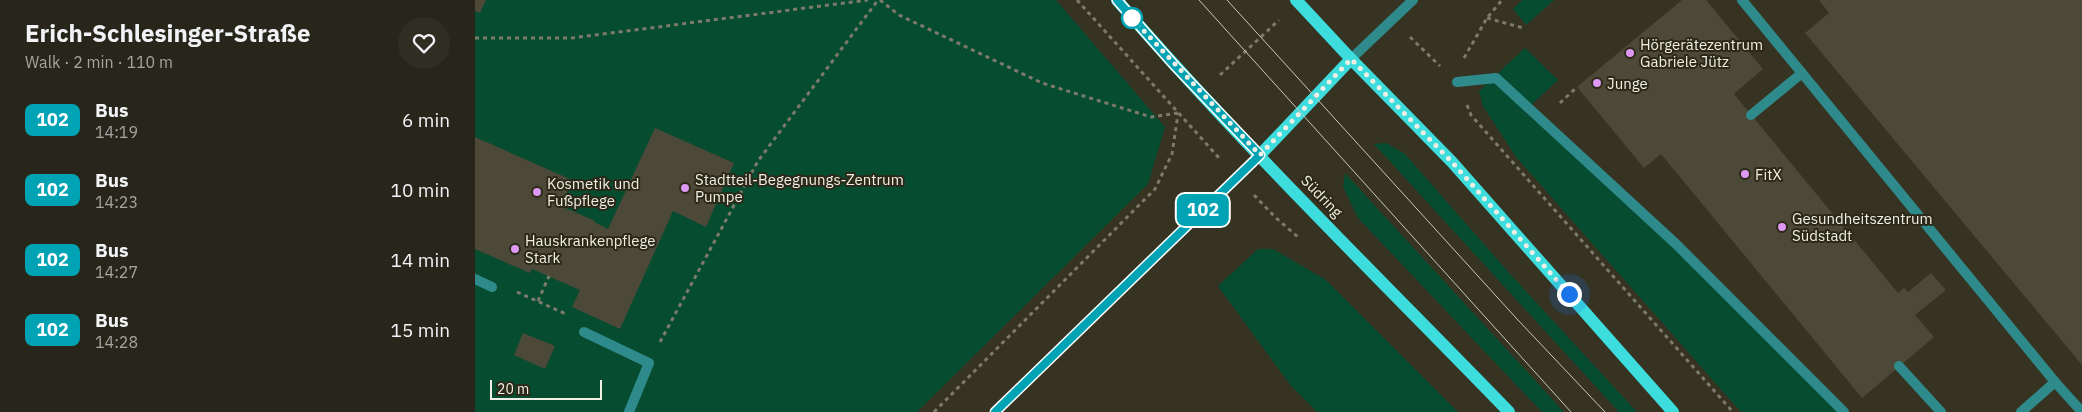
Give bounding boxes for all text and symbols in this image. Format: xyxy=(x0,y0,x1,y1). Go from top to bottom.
unlabelled marker xyxy=(1121,7,1143,29)
text: Erich-Schlesinger-Straße xyxy=(25,17,311,49)
button: heart xyxy=(398,17,450,69)
place label: Hörgerätezentrum Gabriele Jütz xyxy=(1640,35,1763,71)
marker: Hörgerätezentrum Gabriele Jütz xyxy=(1624,47,1636,59)
text: Walk · 2 min · 110 m xyxy=(25,52,173,72)
place label: Junge xyxy=(1607,74,1648,93)
marker: Junge xyxy=(1591,77,1603,89)
text: Bus xyxy=(95,98,129,122)
text: 102 xyxy=(36,108,69,131)
text: 6 min xyxy=(402,108,450,132)
text: 14:19 xyxy=(95,122,138,142)
place label: FitX xyxy=(1755,165,1782,184)
text: Bus xyxy=(95,168,129,192)
marker: FitX xyxy=(1739,168,1751,180)
place label: Stadtteil-Begegnungs-Zentrum Pumpe xyxy=(695,170,904,206)
street label: Südring xyxy=(1297,171,1347,221)
place label: Kosmetik und Fußpflege xyxy=(547,174,639,210)
text: 102 xyxy=(36,178,69,201)
text: 10 min xyxy=(391,178,450,202)
marker: Stadtteil-Begegnungs-Zentrum Pumpe xyxy=(679,182,691,194)
marker: Kosmetik und Fußpflege xyxy=(531,186,543,198)
text: 14:23 xyxy=(95,192,138,212)
line badge: 102 xyxy=(1174,194,1232,226)
text: 102 xyxy=(1187,198,1219,221)
place label: Gesundheitszentrum Südstadt xyxy=(1792,209,1933,245)
marker: Gesundheitszentrum Südstadt xyxy=(1776,221,1788,233)
place label: Hauskrankenpflege Stark xyxy=(525,231,656,267)
text: Bus xyxy=(95,238,129,262)
marker: Hauskrankenpflege Stark xyxy=(509,243,521,255)
text: 102 xyxy=(36,248,69,271)
text: 14 min xyxy=(391,248,450,272)
text: 14:27 xyxy=(95,262,138,282)
your location xyxy=(1557,282,1582,307)
text: Bus xyxy=(95,308,129,332)
text: 102 xyxy=(36,318,69,341)
text: 15 min xyxy=(391,318,450,342)
text: 14:28 xyxy=(95,332,138,352)
scale bar xyxy=(490,377,603,400)
text: 20 m xyxy=(497,380,529,398)

